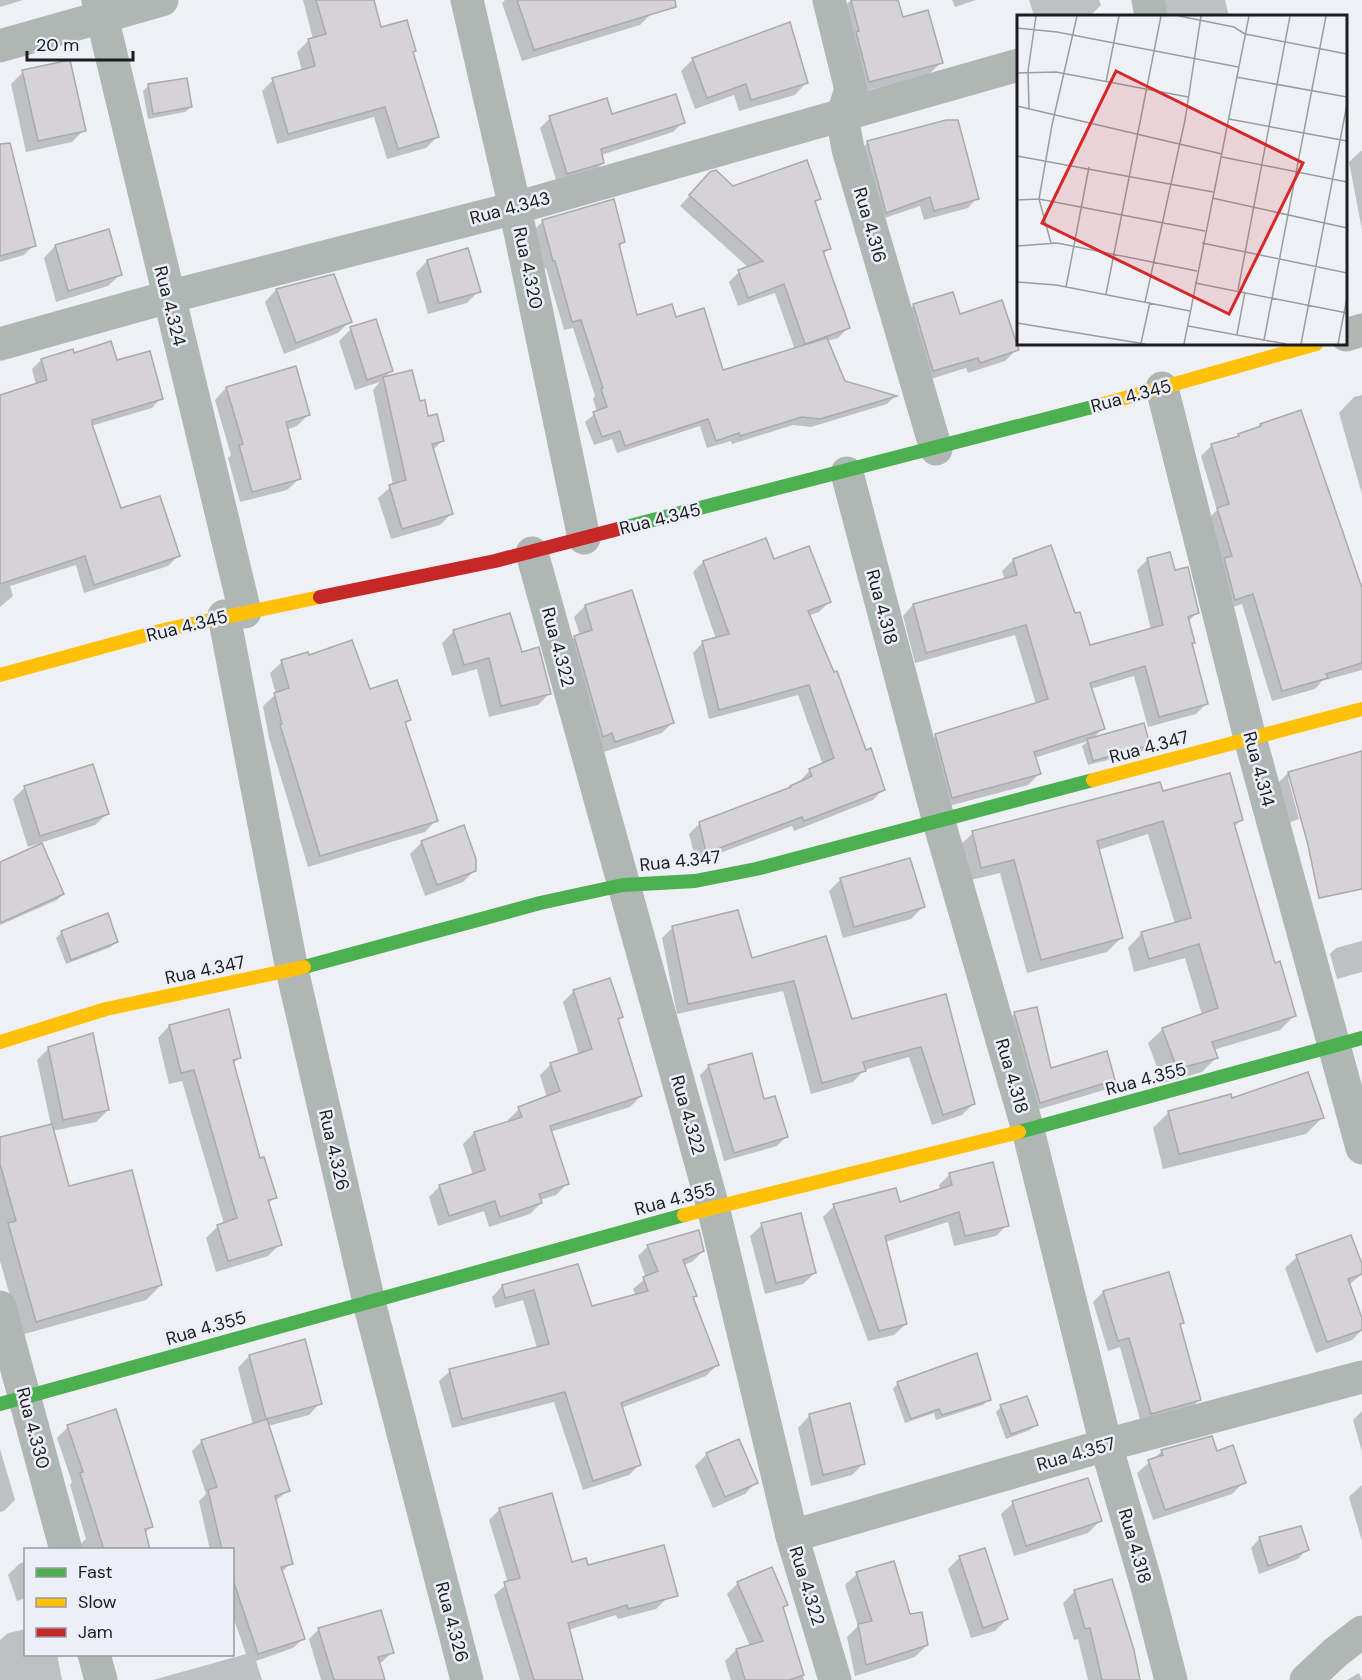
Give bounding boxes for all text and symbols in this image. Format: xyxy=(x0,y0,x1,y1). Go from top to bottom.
inset map xyxy=(1017,15,1347,345)
scale bar xyxy=(27,24,134,62)
text: 20 m xyxy=(36,33,79,57)
street label: Rua 4.316 xyxy=(848,185,892,265)
street label: Rua 4.343 xyxy=(467,186,553,230)
street label: Rua 4.320 xyxy=(508,225,548,311)
street label: Rua 4.324 xyxy=(148,263,192,349)
street label: Rua 4.345 xyxy=(1088,374,1174,418)
street label: Rua 4.345 xyxy=(617,497,703,541)
street label: Rua 4.318 xyxy=(860,567,904,647)
street label: Rua 4.345 xyxy=(144,604,230,648)
street label: Rua 4.322 xyxy=(536,605,580,689)
street label: Rua 4.347 xyxy=(1107,725,1191,769)
street label: Rua 4.314 xyxy=(1237,729,1281,809)
street label: Rua 4.347 xyxy=(638,845,722,877)
street label: Rua 4.347 xyxy=(163,950,247,990)
street label: Rua 4.318 xyxy=(990,1036,1034,1116)
street label: Rua 4.355 xyxy=(1103,1057,1189,1101)
street label: Rua 4.322 xyxy=(665,1073,711,1157)
street label: Rua 4.326 xyxy=(313,1107,355,1193)
street label: Rua 4.355 xyxy=(632,1177,718,1221)
street label: Rua 4.355 xyxy=(163,1305,249,1351)
street label: Rua 4.330 xyxy=(11,1384,55,1472)
street label: Rua 4.357 xyxy=(1034,1431,1118,1477)
street label: Rua 4.318 xyxy=(1113,1506,1157,1586)
street label: Rua 4.322 xyxy=(784,1544,830,1628)
legend xyxy=(24,1548,234,1656)
text: Fast xyxy=(78,1560,113,1584)
street label: Rua 4.326 xyxy=(430,1579,474,1665)
text: Slow xyxy=(78,1590,117,1614)
text: Jam xyxy=(78,1620,113,1644)

